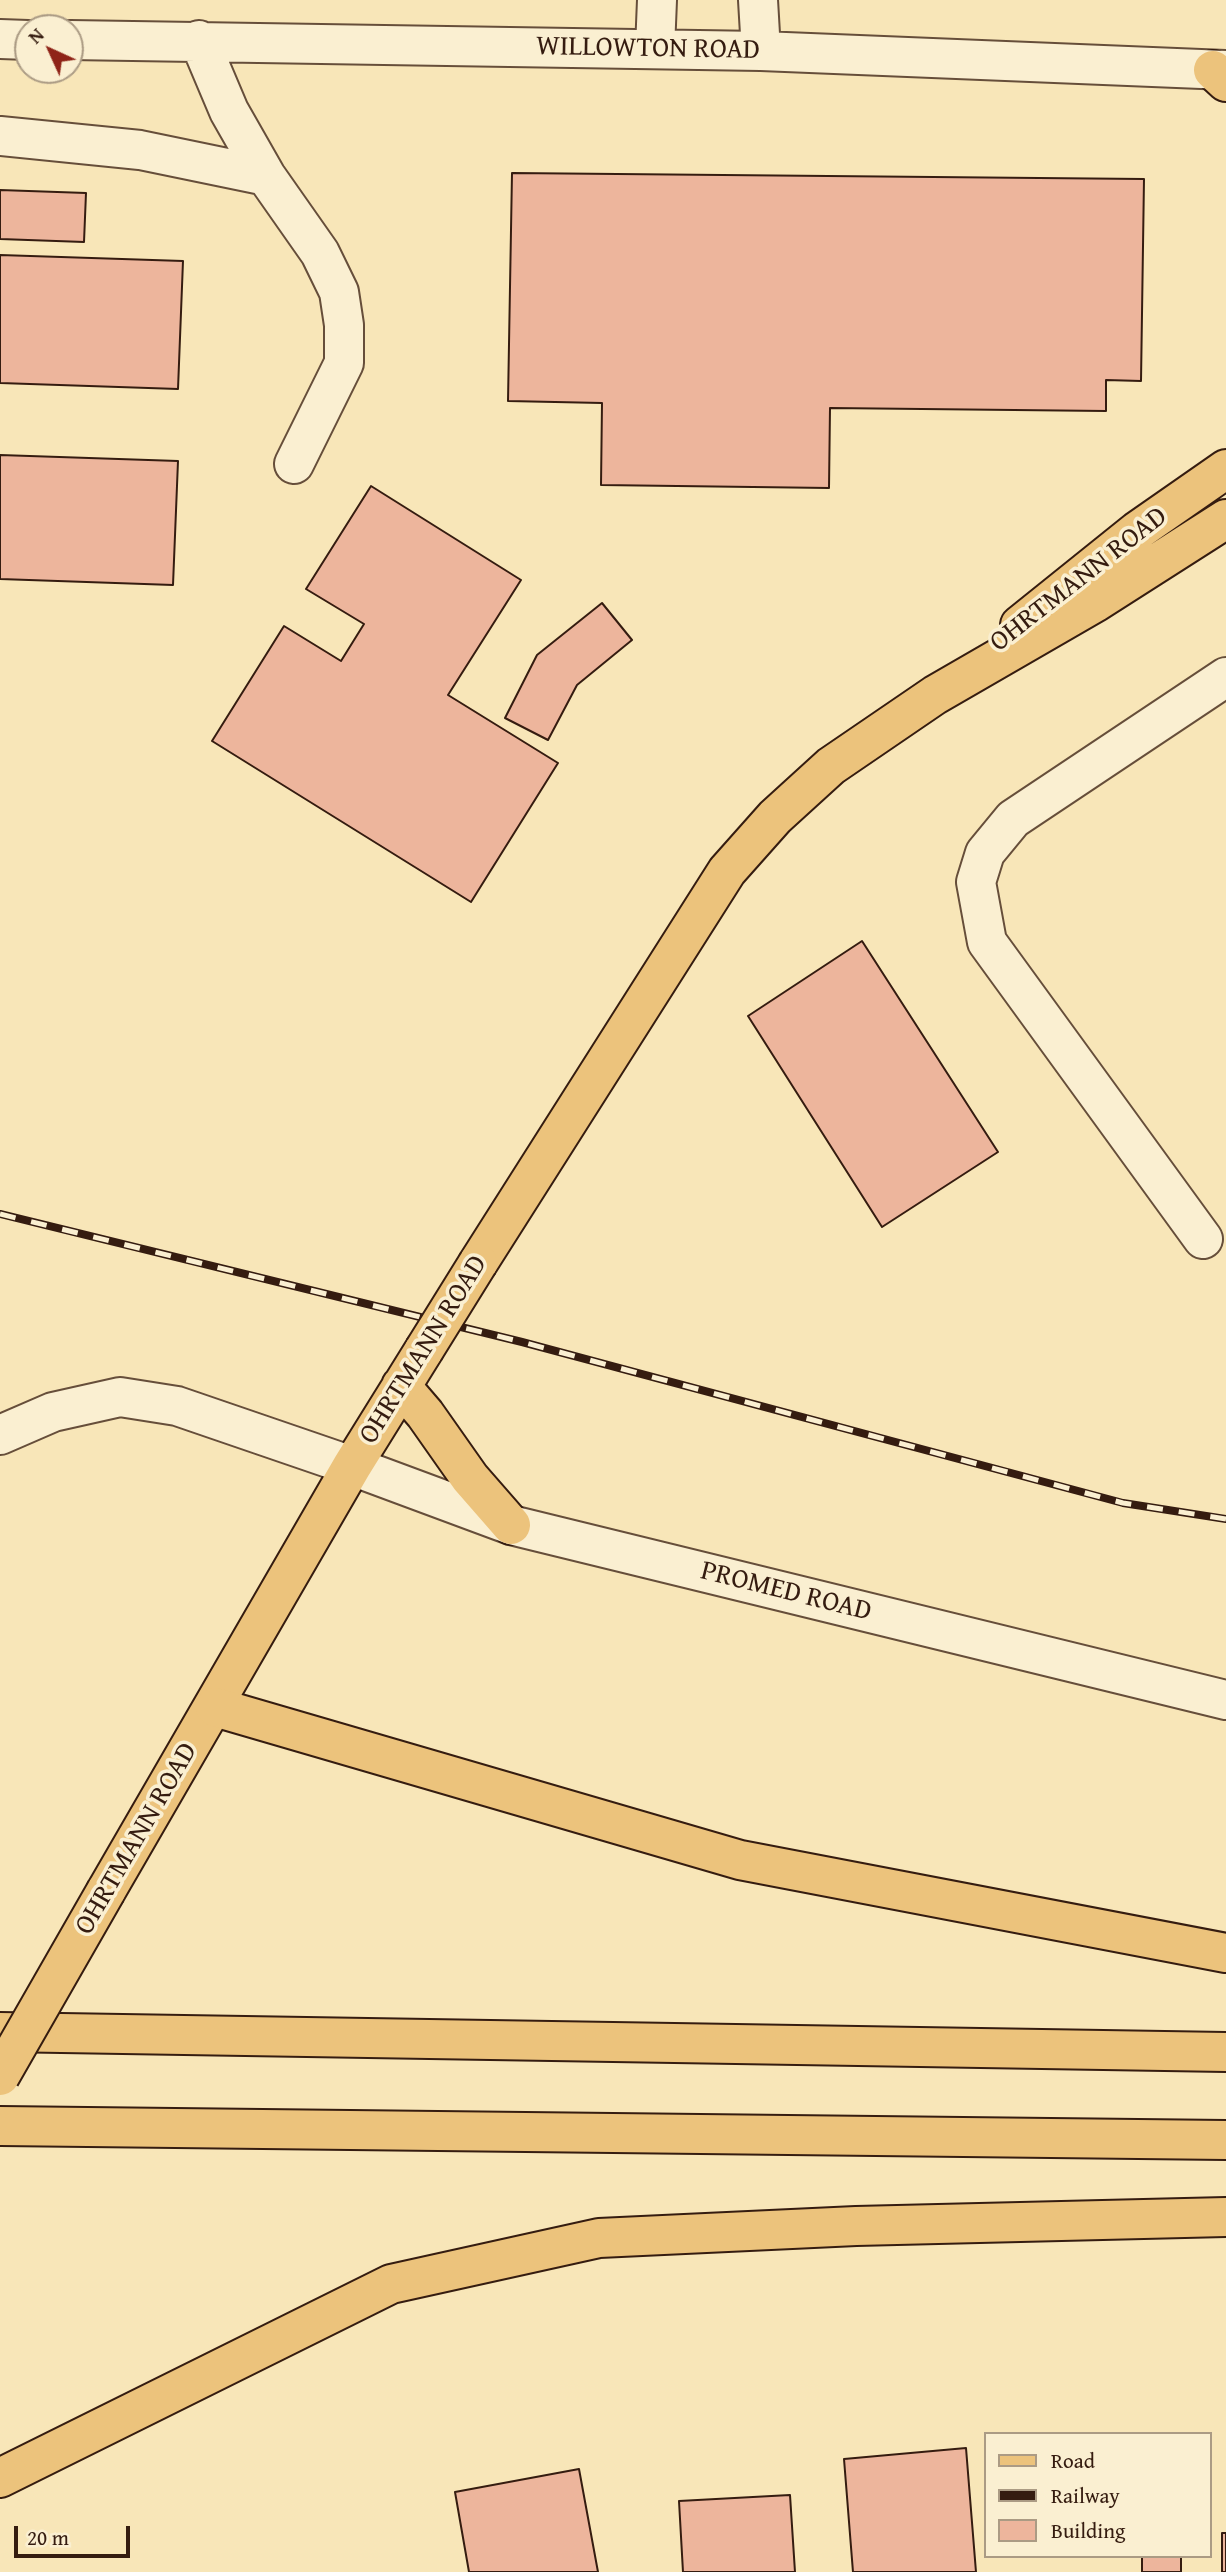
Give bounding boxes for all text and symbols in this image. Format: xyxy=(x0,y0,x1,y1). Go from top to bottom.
north arrow xyxy=(14,14,84,84)
text: N xyxy=(21,21,50,50)
street label: WILLOWTON ROAD xyxy=(536,30,760,68)
street label: OHRTMANN ROAD xyxy=(984,500,1174,660)
street label: OHRTMANN ROAD xyxy=(353,1250,495,1450)
street label: PROMED ROAD xyxy=(697,1555,875,1629)
street label: OHRTMANN ROAD xyxy=(68,1737,206,1941)
legend xyxy=(984,2432,1212,2558)
text: Road xyxy=(1051,2445,1095,2476)
text: Railway xyxy=(1051,2480,1120,2511)
scale bar xyxy=(18,2512,133,2556)
text: Building xyxy=(1051,2515,1125,2546)
text: 20 m xyxy=(27,2522,69,2553)

